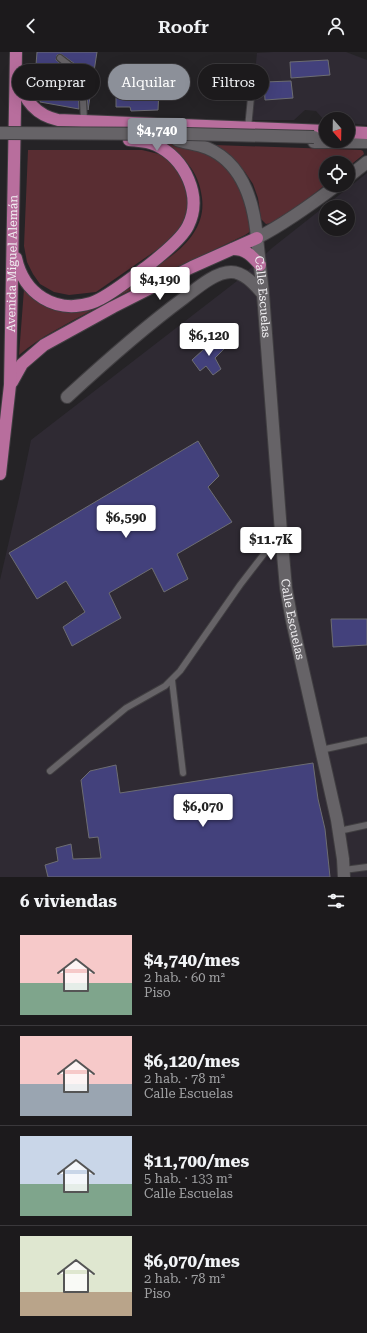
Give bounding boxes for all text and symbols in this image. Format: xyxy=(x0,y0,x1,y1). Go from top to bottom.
icon: back xyxy=(20,15,42,37)
icon: person xyxy=(325,15,347,37)
text: Roofr xyxy=(158,16,209,37)
chip: Comprar xyxy=(12,64,100,100)
chip: Alquilar xyxy=(108,64,190,100)
chip: Filtros xyxy=(198,64,269,100)
north arrow xyxy=(319,112,355,148)
map controls xyxy=(319,112,355,236)
pin: $4,740 xyxy=(124,118,190,152)
text: $4,740 xyxy=(137,123,177,138)
button: locate xyxy=(319,156,355,192)
street label: Avenida Miguel Alemán xyxy=(4,195,20,332)
button: layers xyxy=(319,200,355,236)
street label: Calle Escuelas xyxy=(252,255,273,339)
pin: $4,190 xyxy=(127,267,193,301)
text: $4,190 xyxy=(140,272,180,287)
pin: $6,120 xyxy=(176,323,242,357)
text: $6,120 xyxy=(189,328,229,343)
pin: $6,590 xyxy=(93,505,159,539)
text: $6,590 xyxy=(106,510,146,525)
pin: $11.7K xyxy=(238,527,304,561)
text: $11.7K xyxy=(249,532,293,547)
street label: Calle Escuelas xyxy=(278,578,308,661)
pin: $6,070 xyxy=(170,794,236,828)
text: $6,070 xyxy=(183,799,223,814)
icon: filters xyxy=(325,890,347,912)
text: 6 viviendas xyxy=(20,891,117,911)
text: $4,740/mes xyxy=(144,950,240,970)
icon: home xyxy=(52,951,100,999)
text: 2 hab. · 60 m² xyxy=(144,970,225,985)
text: Piso xyxy=(144,985,171,1000)
text: $6,120/mes xyxy=(144,1051,240,1071)
icon: home xyxy=(52,1052,100,1100)
text: 2 hab. · 78 m² xyxy=(144,1071,225,1086)
text: Calle Escuelas xyxy=(144,1086,233,1101)
text: $11,700/mes xyxy=(144,1151,249,1171)
icon: home xyxy=(52,1152,100,1200)
text: 5 hab. · 133 m² xyxy=(144,1171,232,1186)
text: Calle Escuelas xyxy=(144,1186,233,1201)
text: $6,070/mes xyxy=(144,1251,240,1271)
icon: home xyxy=(52,1252,100,1300)
text: 2 hab. · 78 m² xyxy=(144,1271,225,1286)
text: Piso xyxy=(144,1286,171,1301)

